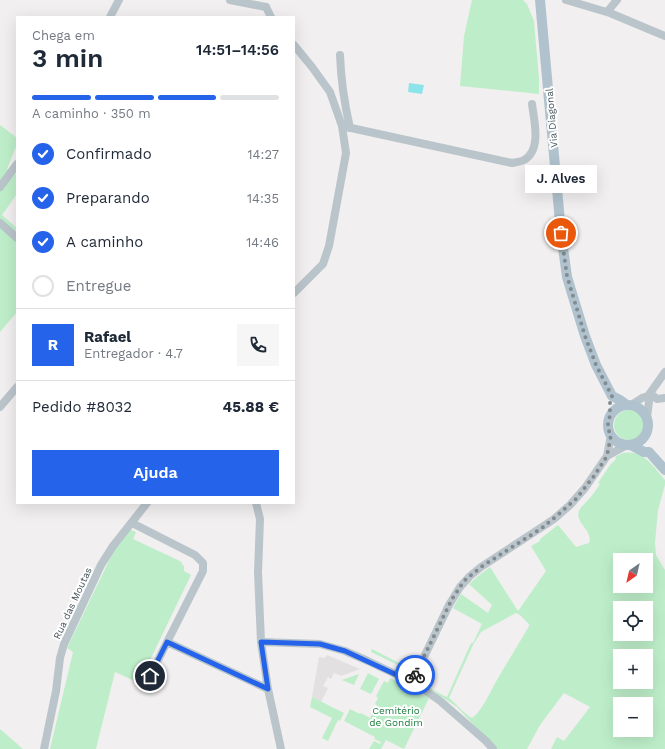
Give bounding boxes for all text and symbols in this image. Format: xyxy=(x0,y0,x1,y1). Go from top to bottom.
text: Chega em xyxy=(32,28,95,43)
text: 14:51–14:56 xyxy=(196,41,279,59)
text: 3 min xyxy=(32,43,103,73)
street label: Via Diagonal xyxy=(543,88,560,148)
text: A caminho · 350 m xyxy=(32,106,151,121)
icon: check xyxy=(32,143,54,165)
text: Confirmado xyxy=(66,145,152,163)
text: 14:27 xyxy=(248,147,279,162)
callout: J. Alves xyxy=(525,165,597,193)
text: J. Alves xyxy=(537,171,585,186)
icon: check xyxy=(32,187,54,209)
text: Preparando xyxy=(66,189,150,207)
text: 14:35 xyxy=(247,191,279,206)
pin xyxy=(544,216,578,250)
icon: bag xyxy=(550,222,572,244)
icon: check xyxy=(32,231,54,253)
text: A caminho xyxy=(66,233,143,251)
text: 14:46 xyxy=(246,235,279,250)
text: Entregue xyxy=(66,277,131,295)
button: phone xyxy=(237,324,279,366)
text: Rafael xyxy=(84,328,131,346)
text: R xyxy=(48,336,58,354)
text: Entregador · 4.7 xyxy=(84,346,183,361)
text: Pedido #8032 xyxy=(32,398,132,416)
text: 45.88 € xyxy=(223,398,279,416)
button: Ajuda xyxy=(32,450,279,496)
north arrow xyxy=(613,553,653,593)
map controls xyxy=(613,553,653,737)
street label: Rua das Moutas xyxy=(51,566,94,641)
button: locate xyxy=(613,601,653,641)
button: + xyxy=(613,649,653,689)
courier xyxy=(395,655,435,695)
pin xyxy=(133,659,167,693)
icon: bike xyxy=(404,664,426,686)
icon: home xyxy=(139,665,161,687)
button: − xyxy=(613,697,653,737)
park label: Cemitério de Gondim xyxy=(369,705,423,728)

